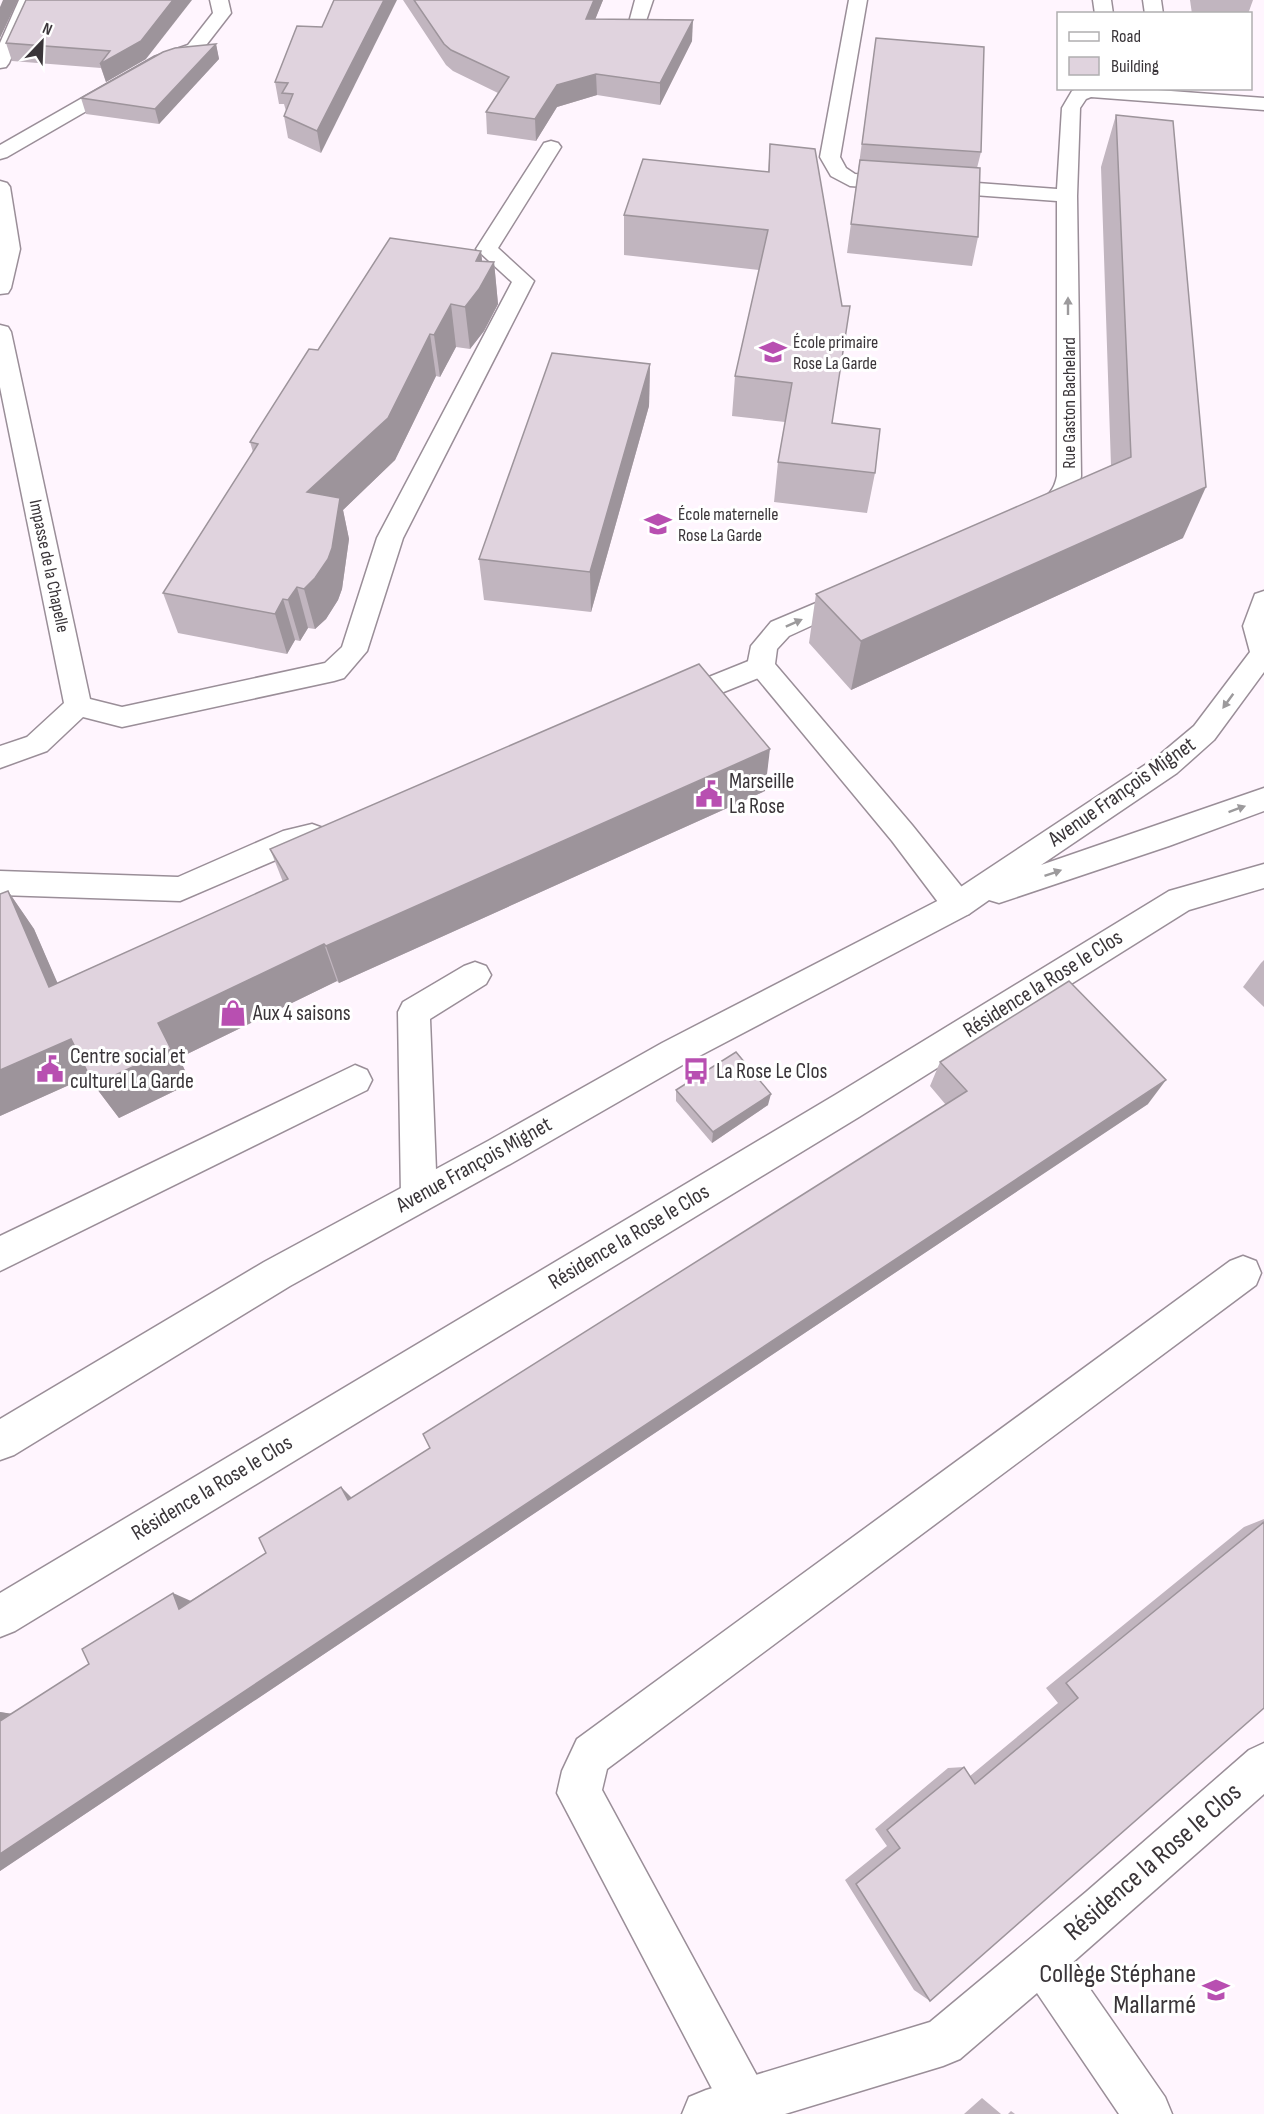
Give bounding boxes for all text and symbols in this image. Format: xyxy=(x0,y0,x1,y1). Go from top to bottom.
north arrow xyxy=(12,12,72,72)
legend xyxy=(1057,12,1252,90)
text: N xyxy=(40,19,55,40)
text: Road xyxy=(1111,26,1141,47)
text: Building xyxy=(1111,56,1159,77)
one-way arrow xyxy=(1063,297,1073,316)
place label: École primaire Rose La Garde xyxy=(793,332,878,374)
school or university icon: École primaire Rose La Garde xyxy=(758,337,788,367)
street label: Rue Gaston Bachelard xyxy=(1059,337,1080,469)
street label: Impasse de la Chapelle xyxy=(25,498,73,634)
place label: École maternelle Rose La Garde xyxy=(678,504,778,546)
school or university icon: École maternelle Rose La Garde xyxy=(643,509,673,539)
one-way arrow xyxy=(786,618,803,627)
one-way arrow xyxy=(1222,693,1234,709)
street label: Avenue François Mignet xyxy=(1042,731,1201,853)
place label: Marseille La Rose xyxy=(729,768,794,820)
public building icon: Marseille La Rose xyxy=(694,779,724,809)
one-way arrow xyxy=(1228,803,1246,813)
one-way arrow xyxy=(1044,868,1062,877)
street label: Résidence la Rose le Clos xyxy=(958,924,1128,1044)
shop icon: Aux 4 saisons xyxy=(218,998,248,1028)
place label: Aux 4 saisons xyxy=(252,1000,351,1027)
place label: Centre social et culturel La Garde xyxy=(70,1043,194,1095)
public building icon: Centre social et culturel La Garde xyxy=(35,1054,65,1084)
bus stop icon: La Rose Le Clos xyxy=(681,1056,711,1086)
place label: La Rose Le Clos xyxy=(716,1058,828,1085)
street label: Avenue François Mignet xyxy=(391,1111,557,1219)
street label: Résidence la Rose le Clos xyxy=(544,1178,714,1296)
street label: Résidence la Rose le Clos xyxy=(127,1429,297,1547)
street label: Résidence la Rose le Clos xyxy=(1058,1776,1248,1948)
place label: Collège Stéphane Mallarmé xyxy=(1039,1958,1196,2021)
school or university icon: Collège Stéphane Mallarmé xyxy=(1201,1975,1231,2005)

